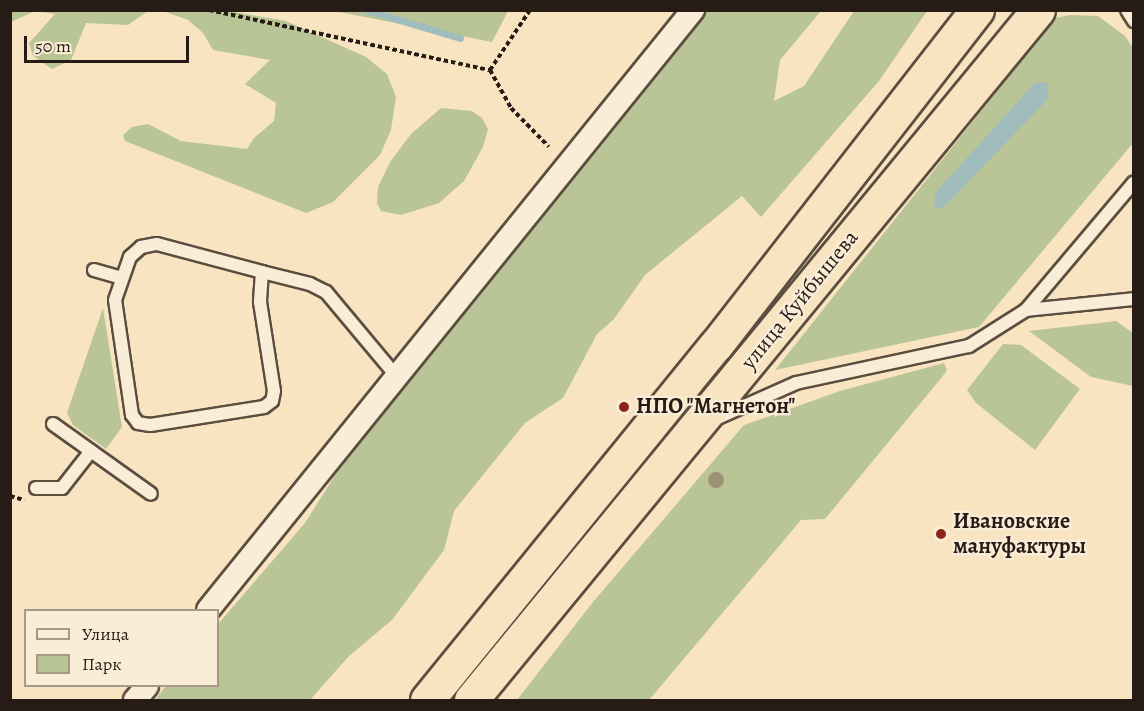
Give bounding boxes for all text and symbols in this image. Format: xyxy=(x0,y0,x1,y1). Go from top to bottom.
scale bar xyxy=(27,24,192,62)
text: 50 m xyxy=(35,34,71,58)
street label: улица Куйбышева xyxy=(736,225,864,375)
place label: НПО "Магнетон" xyxy=(636,394,796,420)
marker: НПО "Магнетон" xyxy=(617,400,631,414)
place label: Ивановские мануфактуры xyxy=(953,508,1086,560)
marker: Ивановские мануфактуры xyxy=(934,527,948,541)
legend xyxy=(24,609,219,687)
text: Улица xyxy=(82,622,129,646)
text: Парк xyxy=(82,652,122,676)

